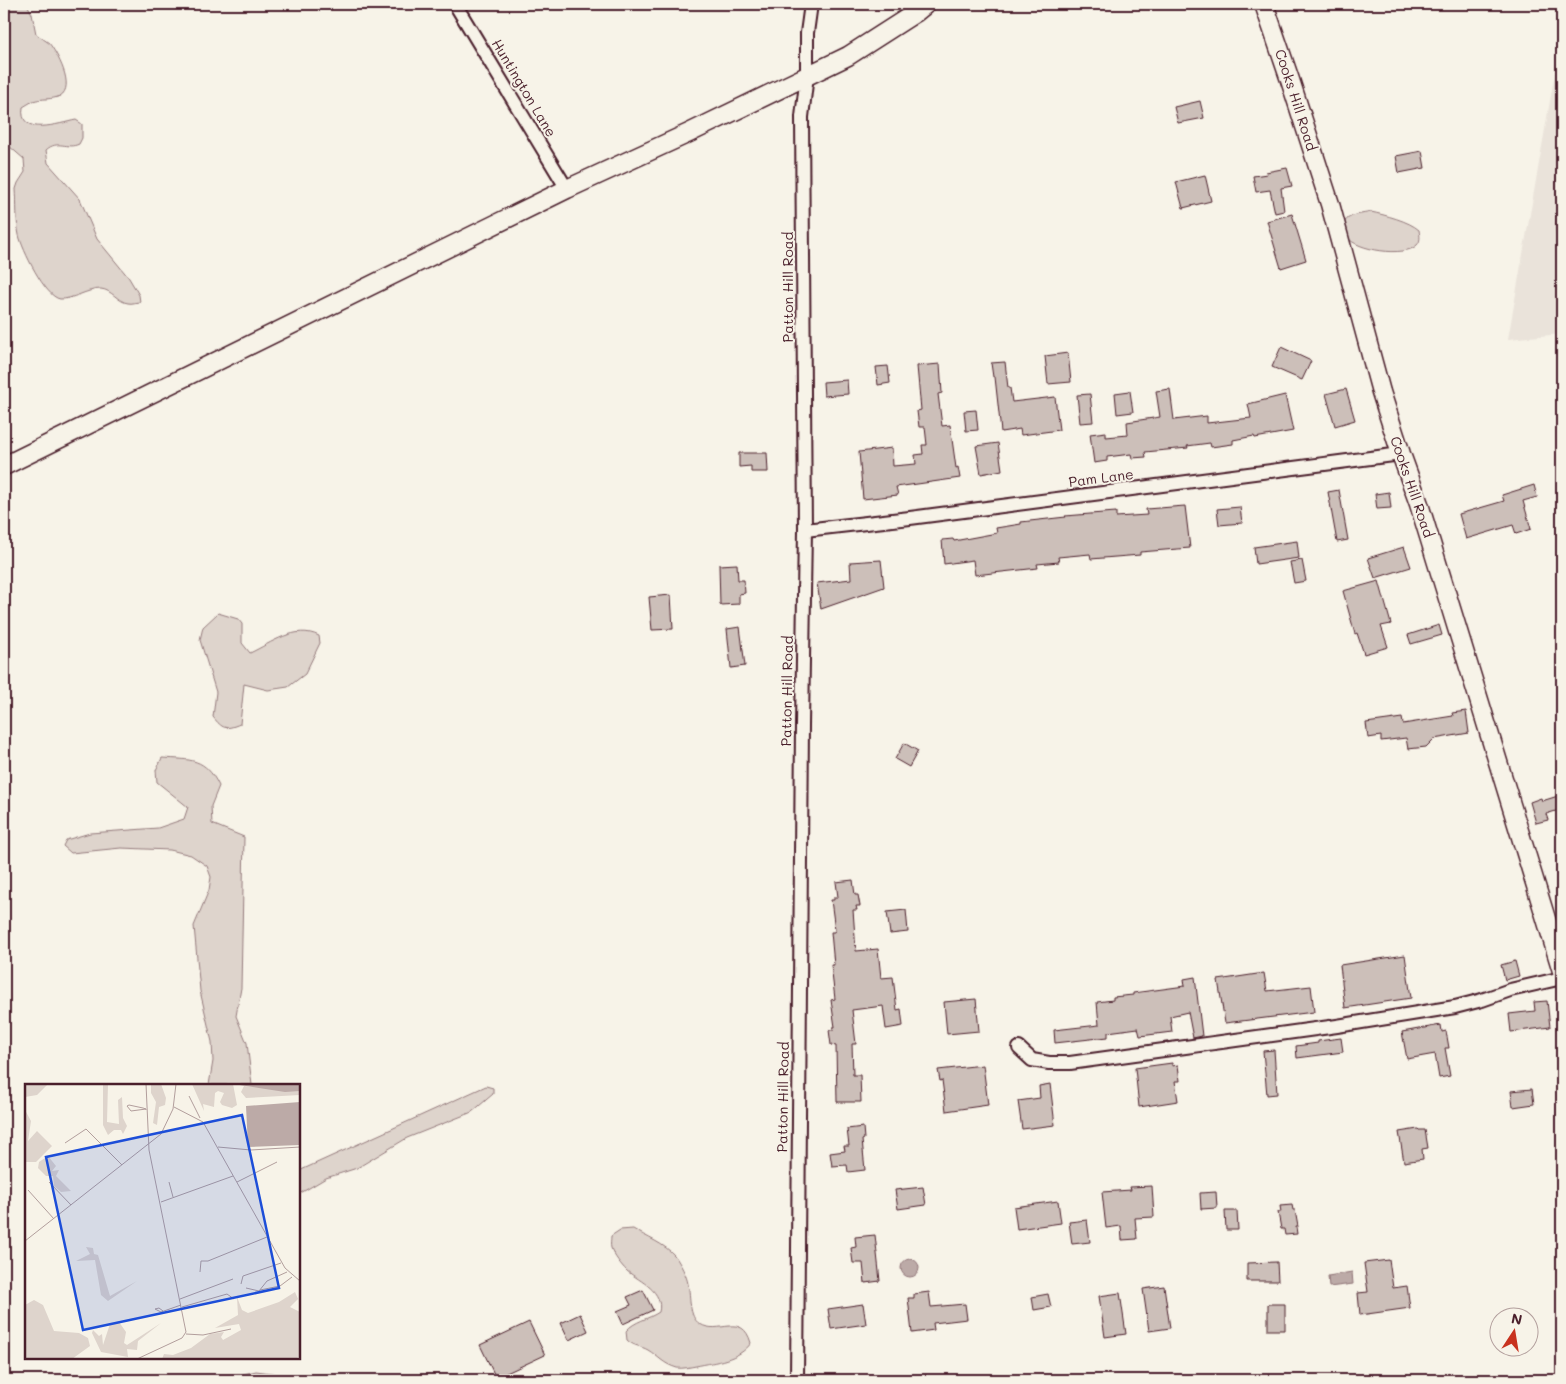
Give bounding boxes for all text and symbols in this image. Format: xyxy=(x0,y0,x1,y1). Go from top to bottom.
street label: Huntington Lane xyxy=(488,35,561,140)
street label: Cooks Hill Road xyxy=(1271,47,1322,153)
street label: Patton Hill Road xyxy=(778,231,797,342)
street label: Cooks Hill Road xyxy=(1386,434,1439,540)
street label: Pam Lane xyxy=(1067,464,1135,491)
street label: Patton Hill Road xyxy=(776,635,797,747)
street label: Patton Hill Road xyxy=(772,1041,793,1153)
inset map xyxy=(25,1084,300,1359)
north arrow xyxy=(1488,1306,1538,1356)
text: N xyxy=(1510,1308,1524,1329)

